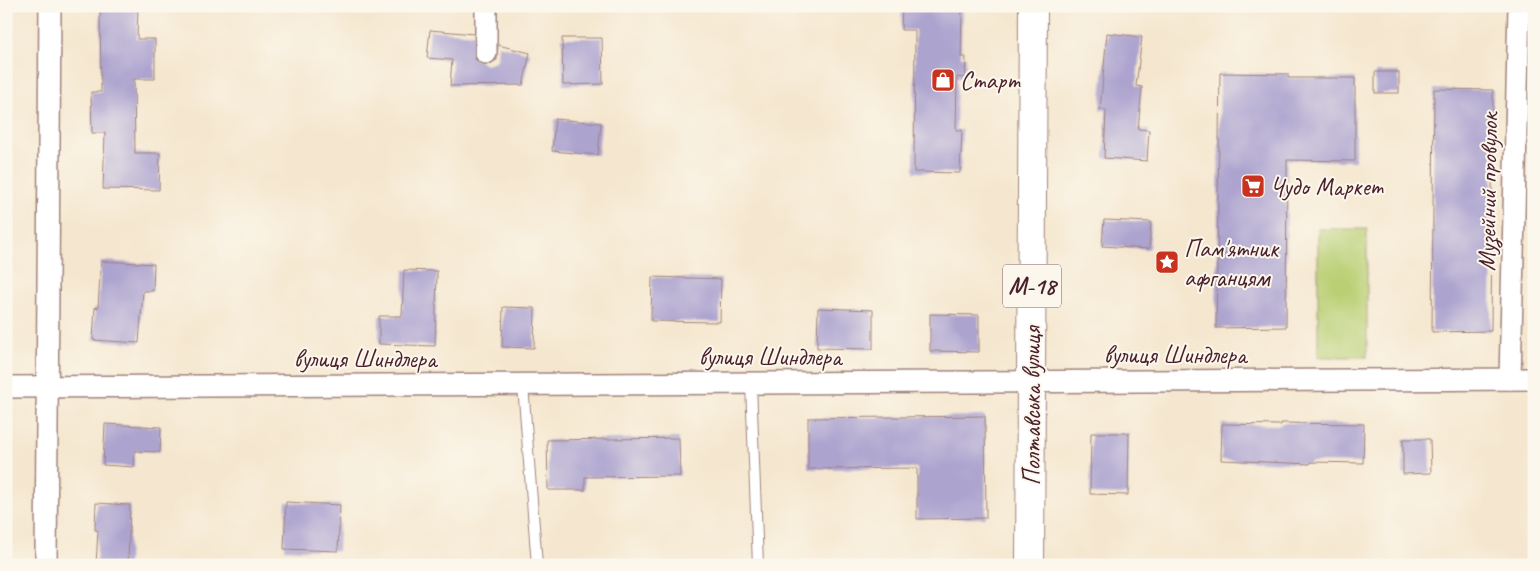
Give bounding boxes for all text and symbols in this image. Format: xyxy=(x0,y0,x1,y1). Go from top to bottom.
place label: Старт xyxy=(960,65,1021,97)
shop icon: Старт xyxy=(930,67,956,93)
street label: Музейний провулок xyxy=(1471,111,1506,272)
place label: Чудо Маркет xyxy=(1270,171,1385,203)
supermarket icon: Чудо Маркет xyxy=(1240,173,1266,199)
place label: Пам'ятник афганцям xyxy=(1184,233,1280,294)
place icon: Пам'ятник афганцям xyxy=(1154,249,1180,275)
road number: М-18 xyxy=(1003,264,1061,308)
street label: Полтавська вулиця xyxy=(1016,324,1048,486)
street label: вулиця Шиндлера xyxy=(1104,339,1249,371)
street label: вулиця Шиндлера xyxy=(699,341,844,373)
street label: вулиця Шиндлера xyxy=(294,343,439,375)

